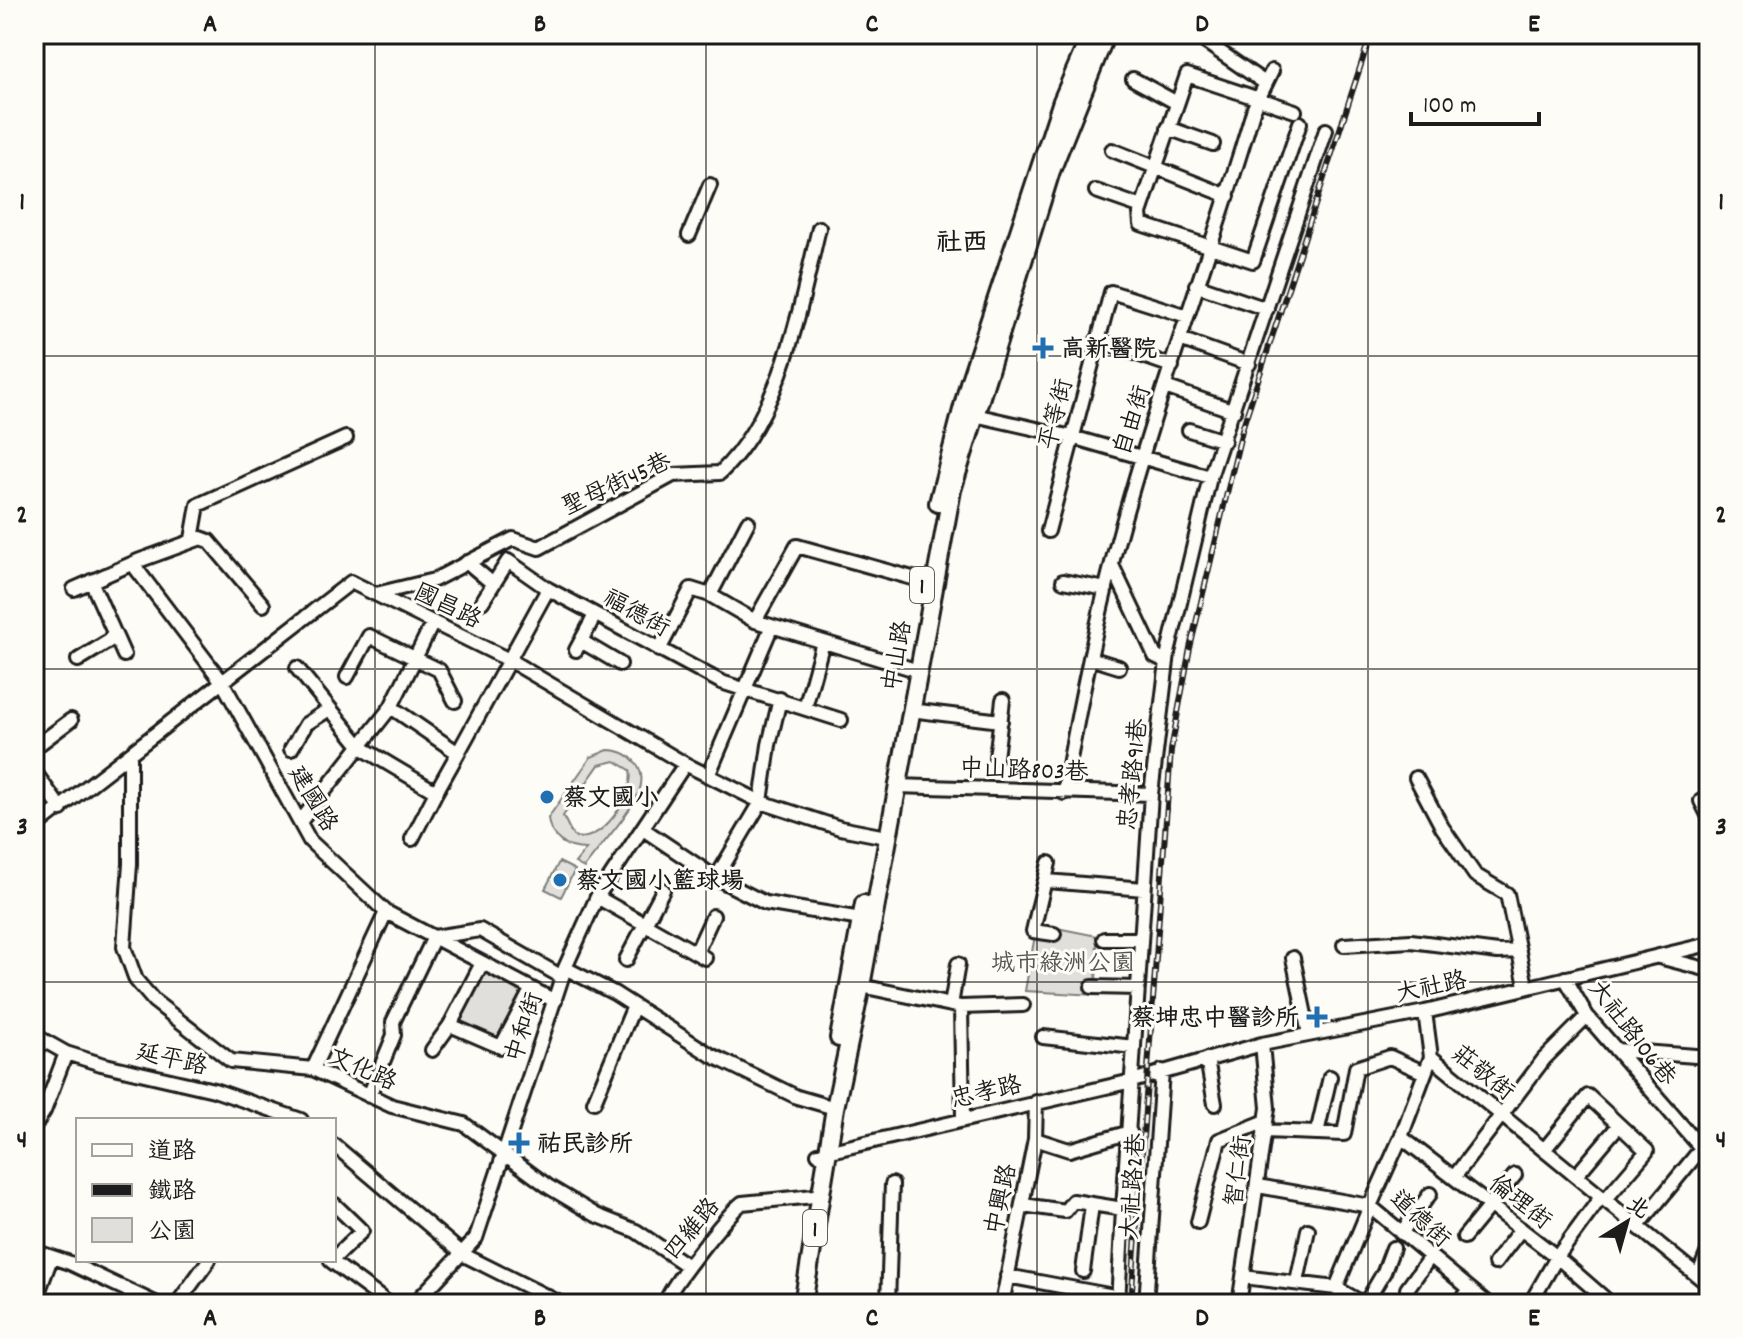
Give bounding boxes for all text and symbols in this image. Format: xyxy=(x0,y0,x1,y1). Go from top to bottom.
text: A xyxy=(203,7,217,44)
text: B xyxy=(534,7,546,44)
text: C xyxy=(866,7,879,44)
text: D xyxy=(1195,7,1209,44)
text: E xyxy=(1528,7,1540,44)
scale bar xyxy=(1411,76,1539,126)
text: 100 m xyxy=(1423,90,1476,124)
text: 1 xyxy=(19,185,25,222)
text: 1 xyxy=(1718,185,1724,222)
district label: 社西 xyxy=(936,226,988,263)
place label: 高新醫院 xyxy=(1061,334,1157,368)
marker: 高新醫院 xyxy=(1032,337,1054,359)
street label: 平等街 xyxy=(1033,376,1083,454)
street label: 自由街 xyxy=(1107,381,1161,460)
street label: 聖母街45巷 xyxy=(557,446,678,526)
text: 2 xyxy=(16,498,28,535)
text: 2 xyxy=(1715,498,1727,535)
road number: 1 xyxy=(910,567,934,603)
street label: 國昌路 xyxy=(407,577,486,639)
street label: 福德街 xyxy=(596,582,675,647)
street label: 中山路 xyxy=(876,618,922,695)
street label: 忠孝路91巷 xyxy=(1112,717,1158,832)
street label: 中山路803巷 xyxy=(959,753,1089,791)
street label: 建國路 xyxy=(278,760,345,839)
place label: 蔡文國小 xyxy=(563,783,659,817)
marker: 蔡文國小 xyxy=(538,788,556,806)
text: 3 xyxy=(16,810,28,847)
text: 3 xyxy=(1715,810,1727,847)
place label: 蔡文國小籃球場 xyxy=(576,866,744,900)
marker: 蔡文國小籃球場 xyxy=(551,871,569,889)
park label: 城市綠洲公園 xyxy=(991,948,1135,982)
street label: 大社路 xyxy=(1393,965,1470,1013)
street label: 大社路106巷 xyxy=(1578,974,1683,1094)
street label: 中和街 xyxy=(499,988,553,1067)
place label: 蔡坤忠中醫診所 xyxy=(1131,1003,1299,1037)
marker: 蔡坤忠中醫診所 xyxy=(1306,1006,1328,1028)
street label: 延平路 xyxy=(132,1036,210,1086)
street label: 莊敬街 xyxy=(1443,1038,1521,1110)
street label: 文化路 xyxy=(322,1041,402,1101)
street label: 忠孝路 xyxy=(948,1069,1026,1119)
legend xyxy=(76,1118,336,1262)
text: 4 xyxy=(17,1123,27,1160)
text: 4 xyxy=(1716,1123,1726,1160)
place label: 祐民診所 xyxy=(537,1129,633,1163)
marker: 祐民診所 xyxy=(508,1132,530,1154)
street label: 大社路2巷 xyxy=(1114,1132,1156,1241)
street label: 智仁街 xyxy=(1218,1133,1262,1209)
text: 道路 xyxy=(148,1136,196,1170)
street label: 中興路 xyxy=(979,1161,1027,1238)
street label: 倫理街 xyxy=(1480,1168,1558,1239)
text: 鐵路 xyxy=(148,1176,196,1210)
north arrow xyxy=(1587,1182,1667,1262)
street label: 道德街 xyxy=(1381,1184,1457,1257)
text: 北 xyxy=(1619,1190,1655,1228)
street label: 四維路 xyxy=(657,1191,729,1268)
road number: 1 xyxy=(803,1210,827,1246)
text: 公園 xyxy=(148,1216,196,1250)
text: A xyxy=(203,1301,217,1338)
text: B xyxy=(534,1301,546,1338)
text: C xyxy=(866,1301,879,1338)
text: D xyxy=(1195,1301,1209,1338)
text: E xyxy=(1528,1301,1540,1338)

